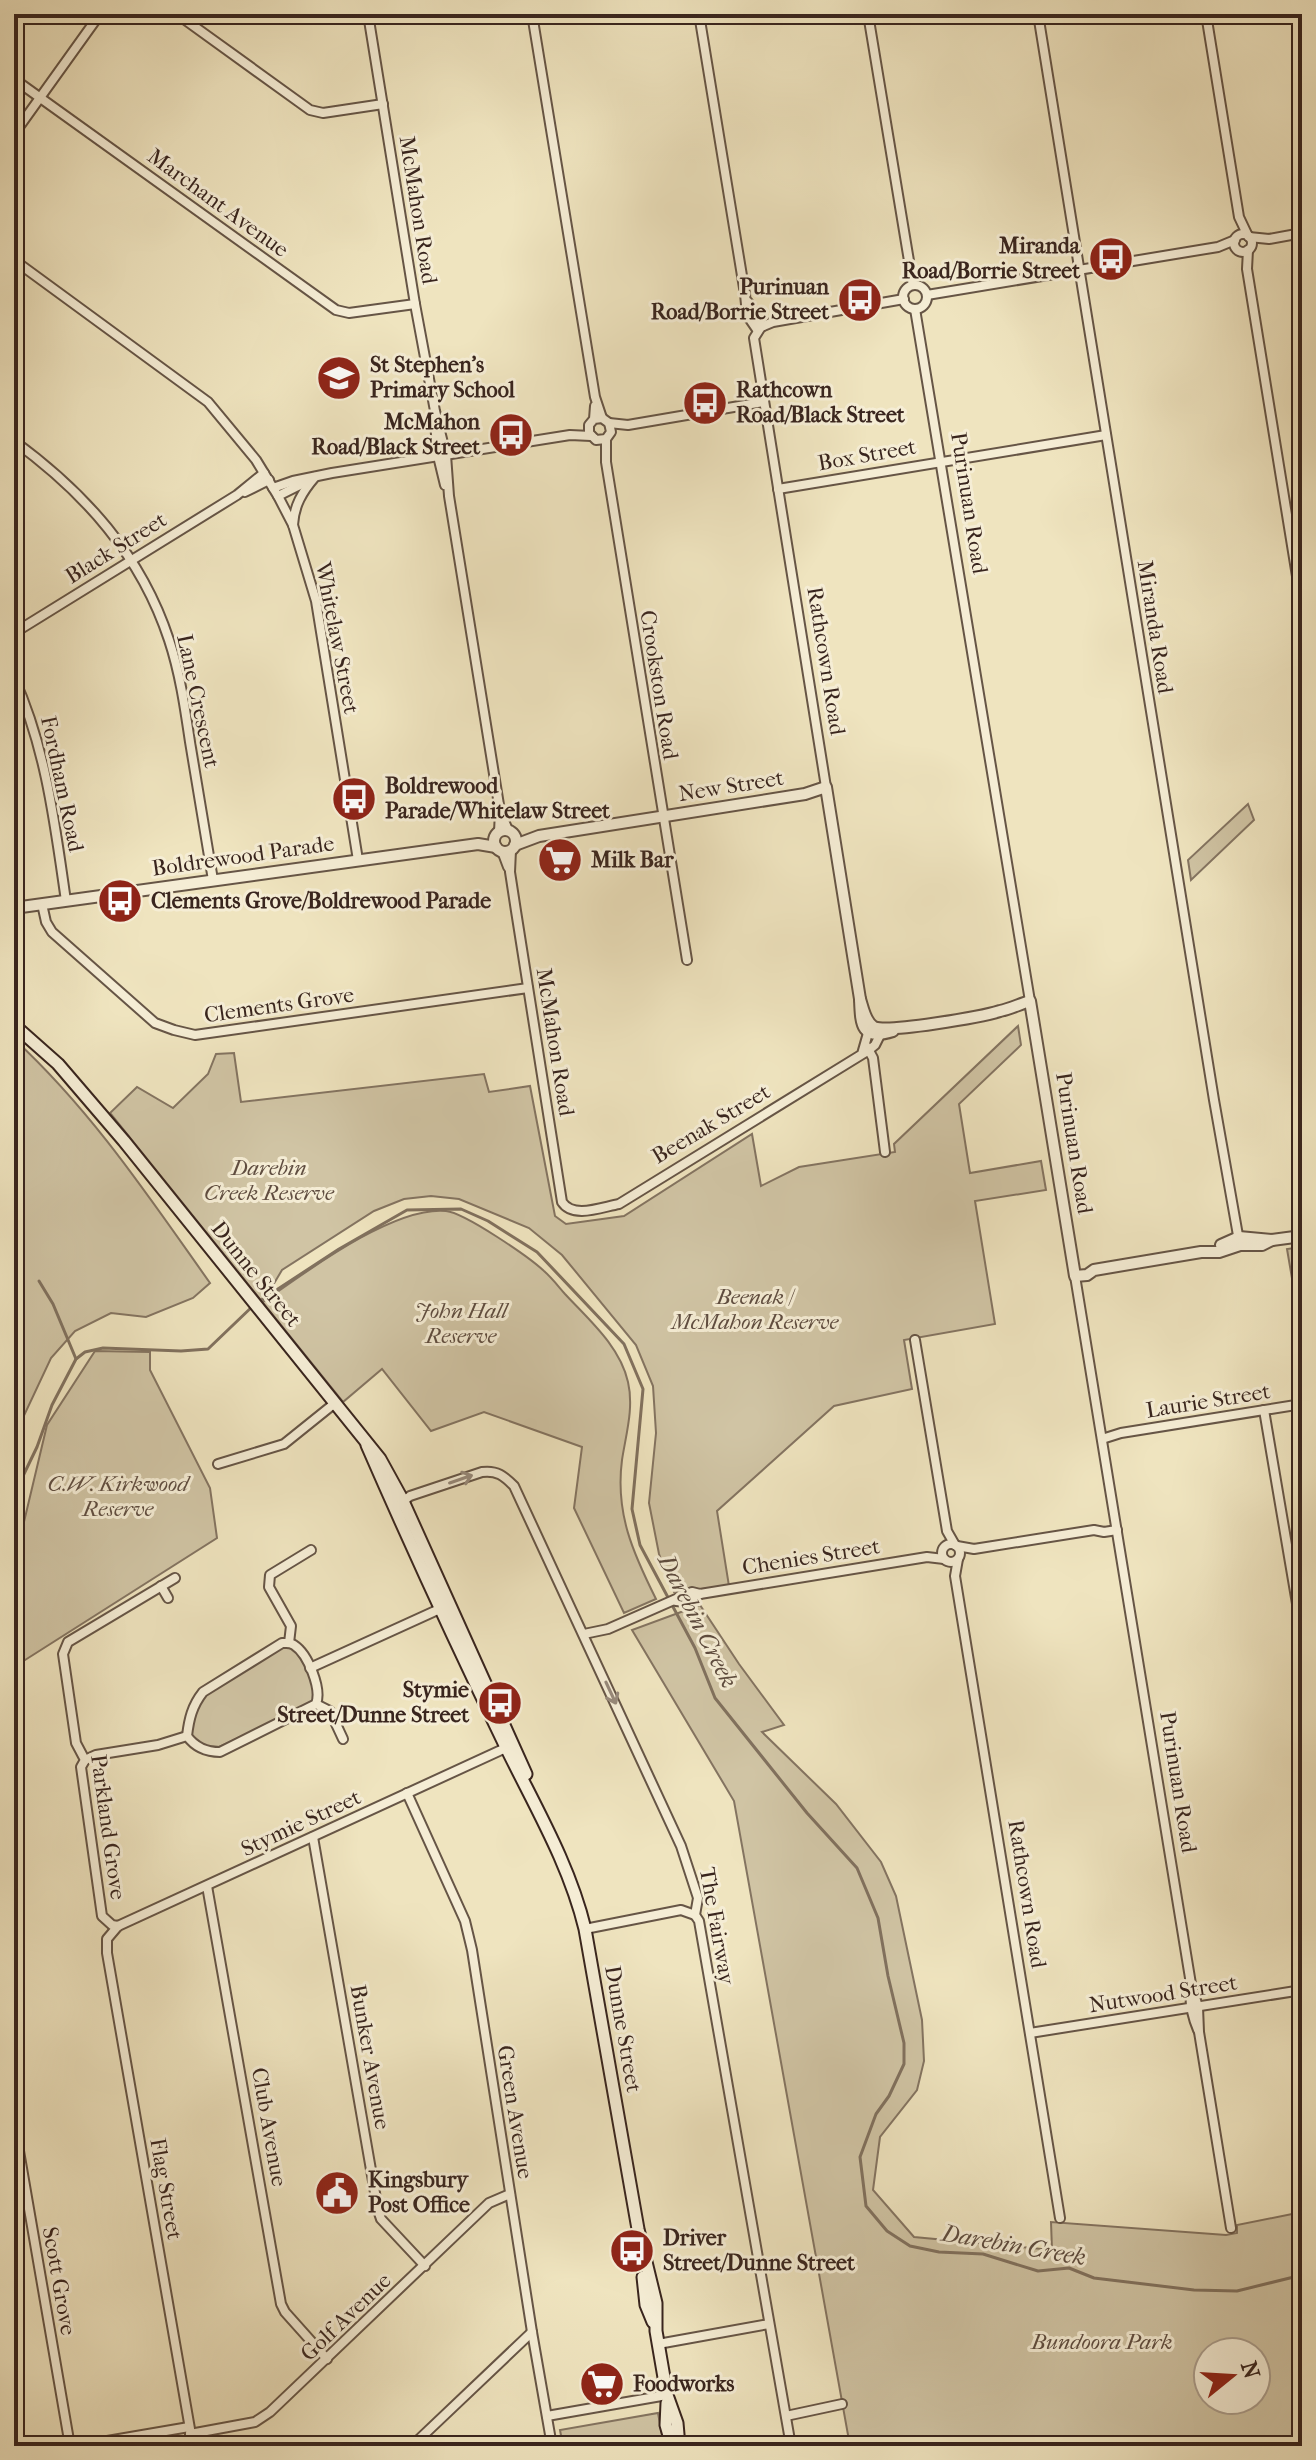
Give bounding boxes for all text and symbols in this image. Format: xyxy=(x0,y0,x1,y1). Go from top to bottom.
street label: McMahon Road xyxy=(393,134,443,287)
street label: Marchant Avenue xyxy=(142,143,294,263)
place label: Miranda Road/Borrie Street xyxy=(902,233,1081,284)
bus stop icon: Miranda Road/Borrie Street xyxy=(1087,235,1135,283)
place label: Purinuan Road/Borrie Street xyxy=(651,274,830,325)
bus stop icon: Purinuan Road/Borrie Street xyxy=(836,276,884,324)
place label: St Stephen's Primary School xyxy=(370,352,516,403)
school or university icon: St Stephen's Primary School xyxy=(315,354,363,402)
place label: Rathcown Road/Black Street xyxy=(736,377,906,428)
bus stop icon: Rathcown Road/Black Street xyxy=(681,379,729,427)
place label: McMahon Road/Black Street xyxy=(311,409,481,460)
bus stop icon: McMahon Road/Black Street xyxy=(487,411,535,459)
street label: Purinuan Road xyxy=(945,430,993,577)
street label: Box Street xyxy=(816,434,918,476)
street label: Black Street xyxy=(61,507,171,589)
street label: Miranda Road xyxy=(1132,558,1179,697)
street label: Whitelaw Street xyxy=(309,559,364,716)
street label: Rathcown Road xyxy=(801,585,851,738)
street label: Crookston Road xyxy=(634,608,684,763)
street label: Lane Crescent xyxy=(171,632,225,770)
street label: Fordham Road xyxy=(35,714,89,855)
street label: New Street xyxy=(677,765,786,807)
place label: Boldrewood Parade/Whitelaw Street xyxy=(385,773,611,824)
bus stop icon: Boldrewood Parade/Whitelaw Street xyxy=(330,775,378,823)
street label: Boldrewood Parade xyxy=(150,830,336,882)
supermarket icon: Milk Bar xyxy=(536,836,584,884)
place label: Milk Bar xyxy=(590,847,674,873)
bus stop icon: Clements Grove/Boldrewood Parade xyxy=(96,877,144,925)
place label: Clements Grove/Boldrewood Parade xyxy=(151,888,491,914)
street label: McMahon Road xyxy=(530,966,580,1119)
street label: Clements Grove xyxy=(202,982,356,1028)
street label: Purinuan Road xyxy=(1050,1070,1098,1217)
street label: Beenak Street xyxy=(647,1079,775,1169)
park label: Darebin Creek Reserve xyxy=(204,1155,335,1206)
street label: Dunne Street xyxy=(206,1216,307,1332)
park label: Beenak / McMahon Reserve xyxy=(670,1284,840,1335)
park label: John Hall Reserve xyxy=(415,1298,510,1349)
street label: Laurie Street xyxy=(1144,1378,1272,1424)
park label: C.W. Kirkwood Reserve xyxy=(48,1471,191,1522)
one-way arrow xyxy=(448,1471,473,1486)
street label: Chenies Street xyxy=(740,1533,882,1581)
water label: Darebin Creek xyxy=(651,1548,744,1692)
place label: Stymie Street/Dunne Street xyxy=(277,1677,470,1728)
bus stop icon: Stymie Street/Dunne Street xyxy=(476,1679,524,1727)
one-way arrow xyxy=(604,1680,619,1704)
street label: Purinuan Road xyxy=(1154,1709,1202,1856)
street label: Parkland Grove xyxy=(85,1753,131,1901)
street label: Stymie Street xyxy=(237,1784,365,1862)
street label: Rathcown Road xyxy=(1002,1818,1052,1971)
street label: The Fairway xyxy=(694,1865,740,1988)
street label: Dunne Street xyxy=(599,1964,647,2095)
street label: Nutwood Street xyxy=(1087,1969,1239,2019)
street label: Bunker Avenue xyxy=(344,1983,396,2132)
street label: Green Avenue xyxy=(492,2043,538,2181)
street label: Club Avenue xyxy=(246,2065,292,2189)
street label: Flag Street xyxy=(144,2136,188,2242)
place label: Kingsbury Post Office xyxy=(368,2167,470,2218)
public building icon: Kingsbury Post Office xyxy=(313,2169,361,2217)
water label: Darebin Creek xyxy=(938,2218,1088,2271)
street label: Scott Grove xyxy=(37,2225,81,2337)
place label: Driver Street/Dunne Street xyxy=(663,2225,856,2276)
bus stop icon: Driver Street/Dunne Street xyxy=(608,2227,656,2275)
street label: Golf Avenue xyxy=(295,2267,397,2367)
park label: Bundoora Park xyxy=(1030,2329,1173,2355)
north arrow xyxy=(1192,2336,1272,2416)
text: N xyxy=(1235,2358,1265,2382)
supermarket icon: Foodworks xyxy=(578,2360,626,2408)
place label: Foodworks xyxy=(632,2371,734,2397)

